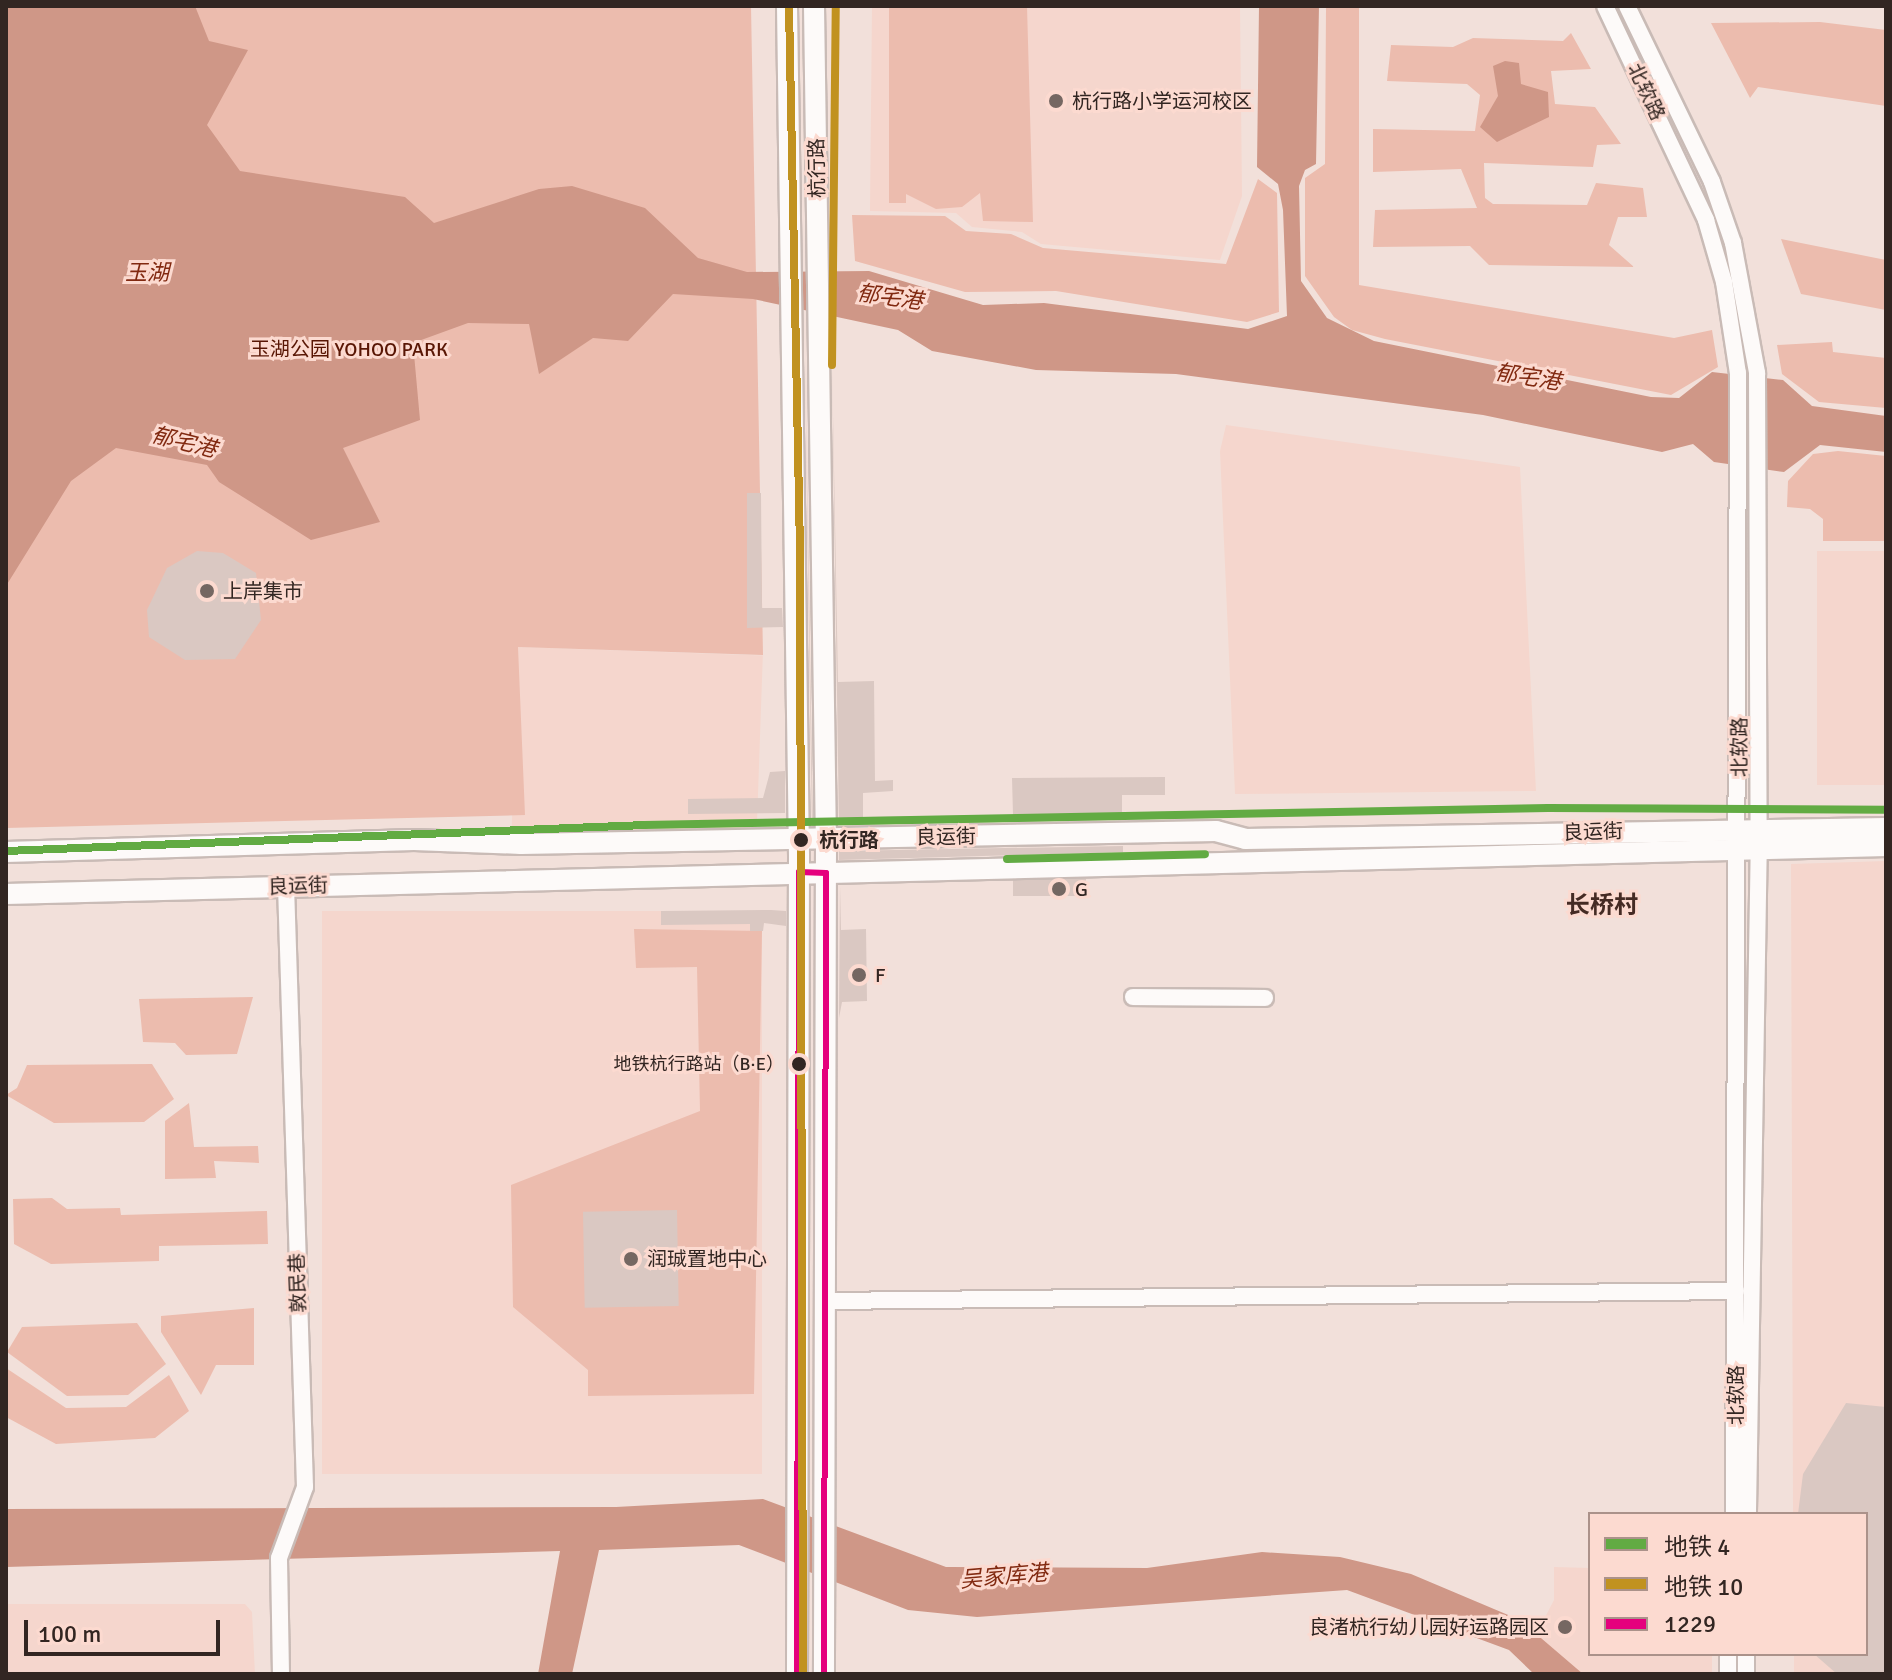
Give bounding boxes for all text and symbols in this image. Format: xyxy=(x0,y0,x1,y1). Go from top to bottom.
street label: 北软路 xyxy=(1622,60,1670,124)
place label: 杭行路小学运河校区 xyxy=(1072,89,1252,113)
marker: 杭行路小学运河校区 xyxy=(1047,92,1065,110)
street label: 杭行路 xyxy=(804,138,830,198)
water label: 玉湖 xyxy=(125,260,169,286)
water label: 郁宅港 xyxy=(855,279,925,315)
park label: 玉湖公园 YOHOO PARK xyxy=(250,337,448,361)
water label: 郁宅港 xyxy=(1493,359,1563,395)
water label: 郁宅港 xyxy=(149,421,219,463)
place label: 上岸集市 xyxy=(223,579,303,603)
marker: 上岸集市 xyxy=(198,582,216,600)
street label: 北软路 xyxy=(1728,717,1752,777)
street label: 良运街 xyxy=(1563,819,1623,845)
street label: 良运街 xyxy=(916,824,976,850)
place label: 杭行路 xyxy=(819,828,879,852)
marker: 杭行路 xyxy=(790,829,812,851)
street label: 良运街 xyxy=(268,873,328,899)
place label: G xyxy=(1075,877,1088,901)
marker: G xyxy=(1050,880,1068,898)
district label: 长桥村 xyxy=(1566,892,1638,920)
place label: F xyxy=(875,963,885,987)
marker: F xyxy=(850,966,868,984)
place label: 地铁杭行路站（B·E） xyxy=(613,1053,784,1075)
marker: 地铁杭行路站（B·E） xyxy=(791,1056,807,1072)
place label: 润珹置地中心 xyxy=(647,1247,767,1271)
marker: 润珹置地中心 xyxy=(622,1250,640,1268)
street label: 敦民巷 xyxy=(285,1253,311,1313)
street label: 北软路 xyxy=(1724,1365,1748,1425)
legend xyxy=(1588,1512,1868,1656)
text: 地铁 4 xyxy=(1664,1532,1730,1562)
water label: 吴家库港 xyxy=(959,1559,1049,1593)
text: 地铁 10 xyxy=(1664,1572,1743,1602)
scale bar xyxy=(28,1604,224,1654)
text: 1229 xyxy=(1664,1609,1716,1639)
place label: 良渚杭行幼儿园好运路园区 xyxy=(1309,1615,1549,1639)
marker: 良渚杭行幼儿园好运路园区 xyxy=(1556,1618,1574,1636)
text: 100 m xyxy=(38,1619,101,1649)

